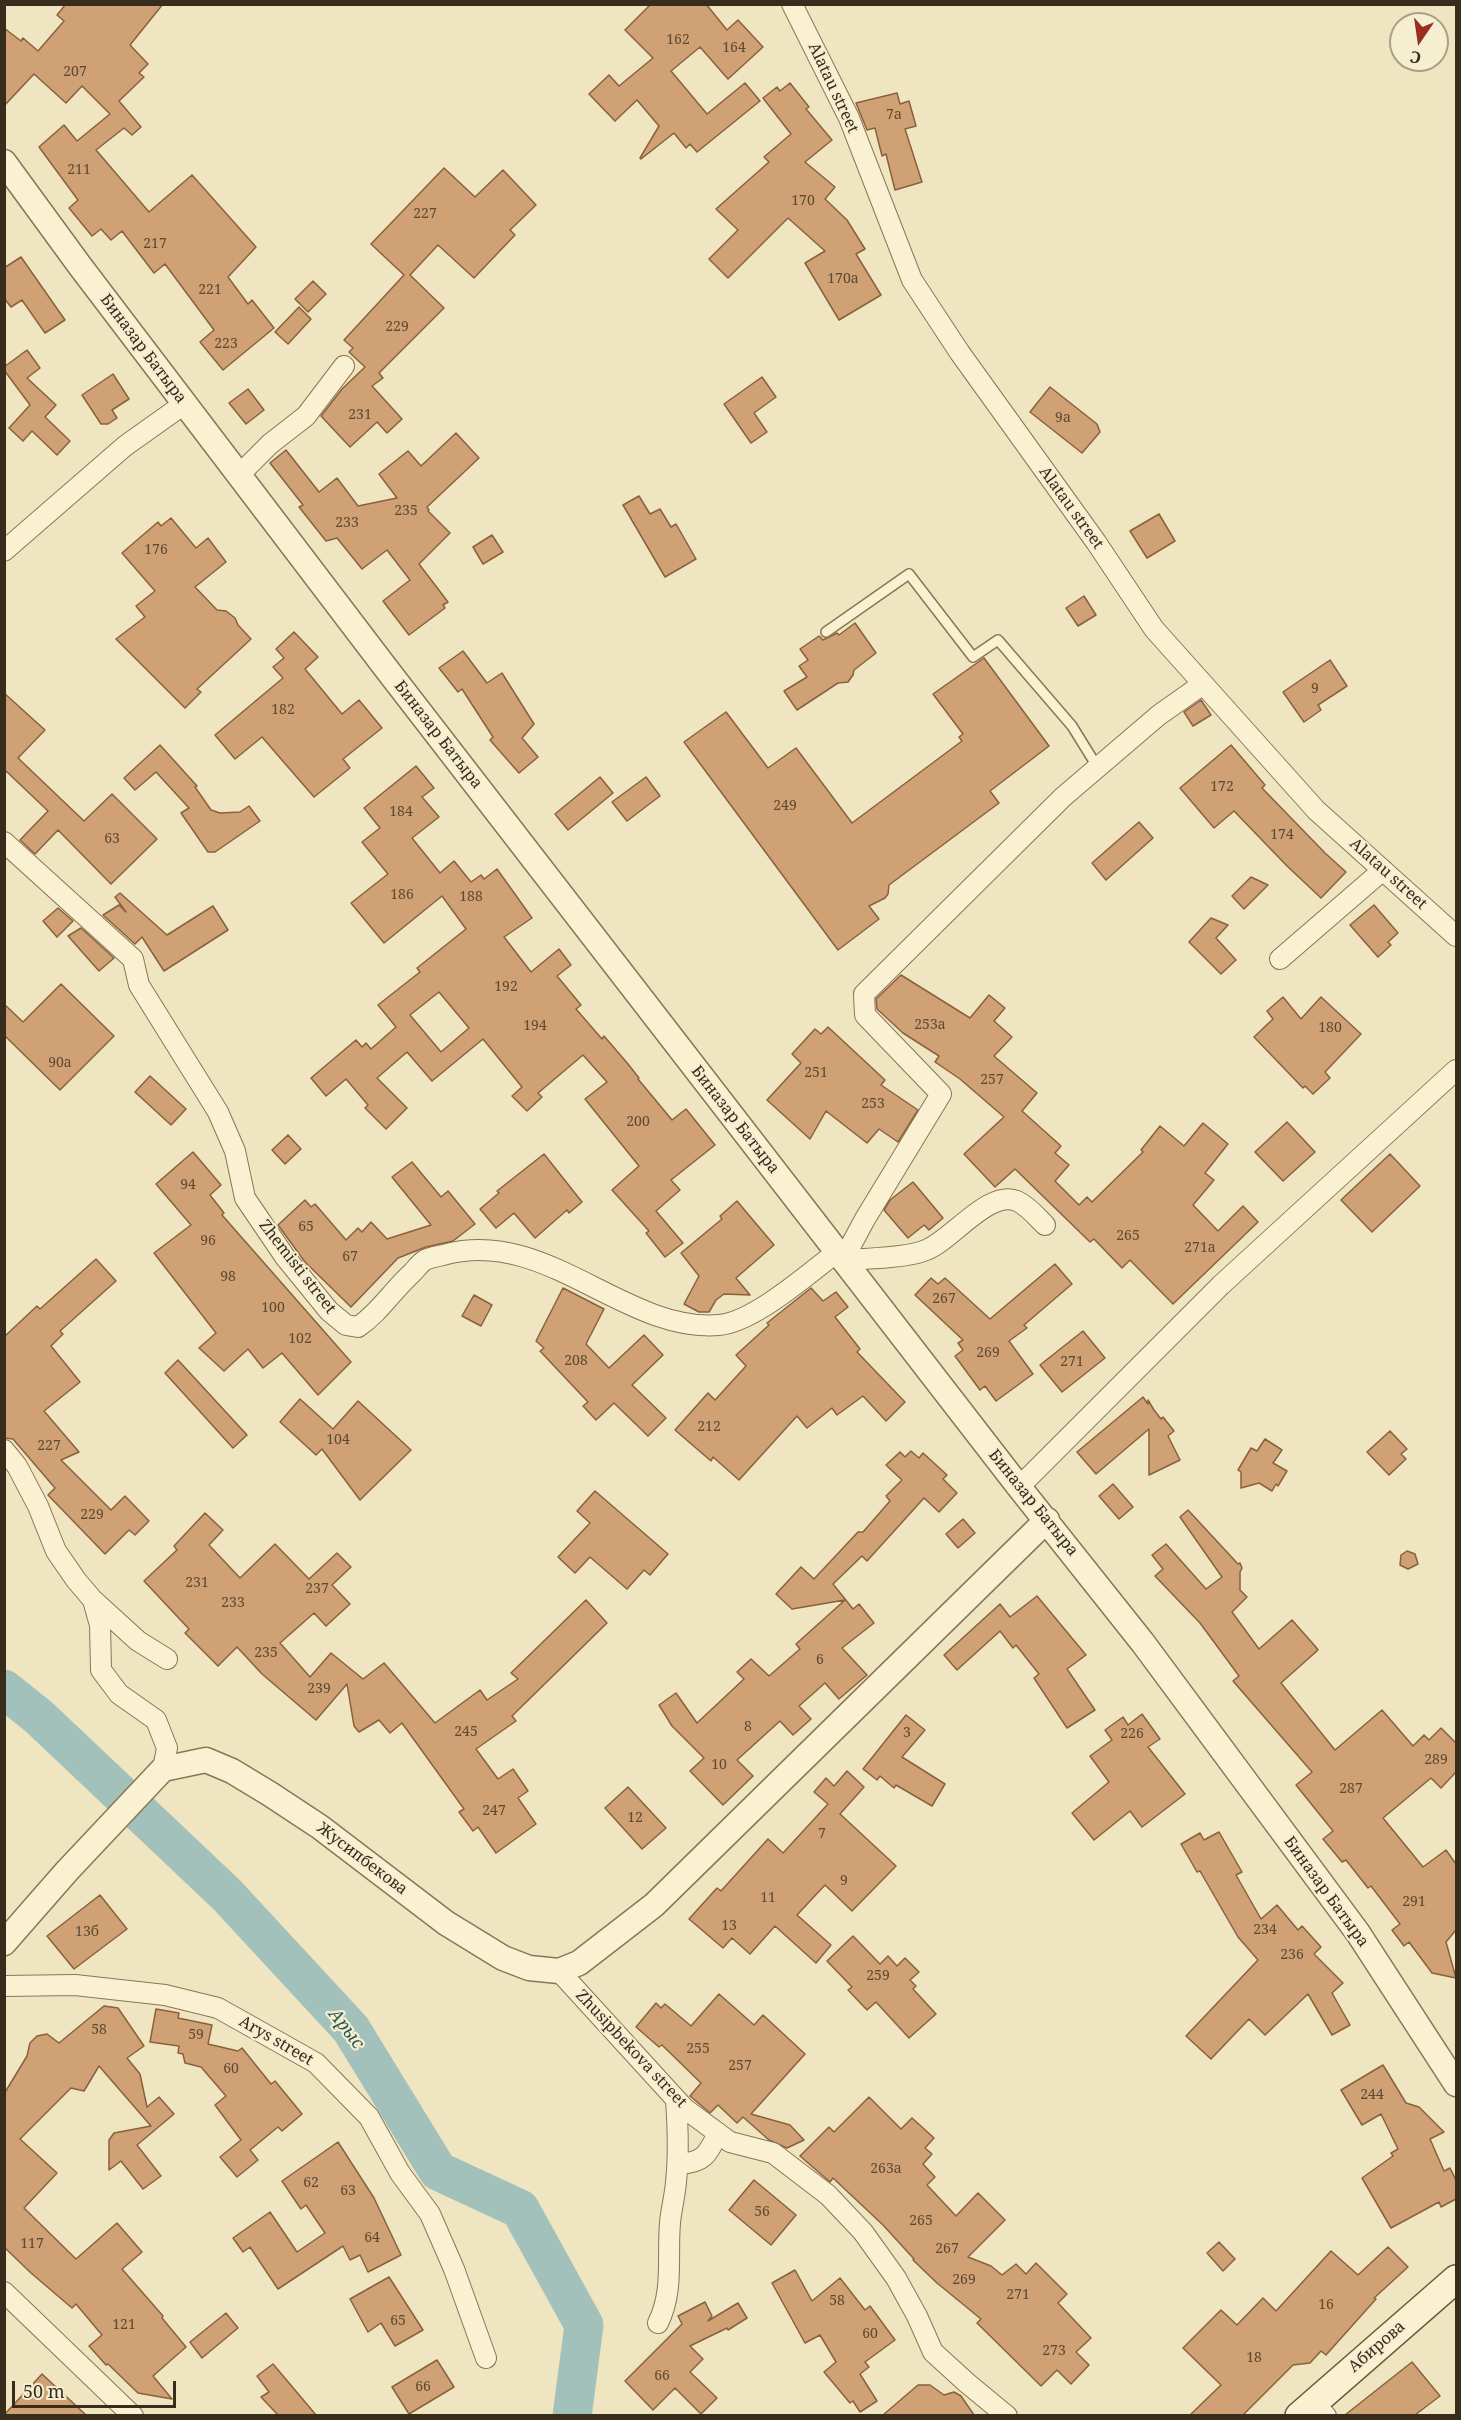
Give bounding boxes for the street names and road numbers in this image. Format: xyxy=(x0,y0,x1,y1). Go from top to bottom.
street label: Alatau street xyxy=(804,40,862,136)
street label: Биназар Батыра xyxy=(96,291,190,407)
street label: Alatau street xyxy=(1035,463,1107,553)
street label: Биназар Батыра xyxy=(390,677,486,793)
street label: Alatau street xyxy=(1345,834,1431,914)
street label: Биназар Батыра xyxy=(687,1062,783,1178)
street label: Zhemisti street xyxy=(254,1216,340,1318)
street label: Биназар Батыра xyxy=(984,1446,1082,1560)
street label: Жусипбекова xyxy=(313,1819,411,1899)
street label: Биназар Батыра xyxy=(1279,1833,1373,1951)
street label: Zhusipbekova street xyxy=(571,1986,691,2112)
street label: Arys street xyxy=(236,2012,316,2070)
street label: Абирова xyxy=(1345,2317,1409,2377)

